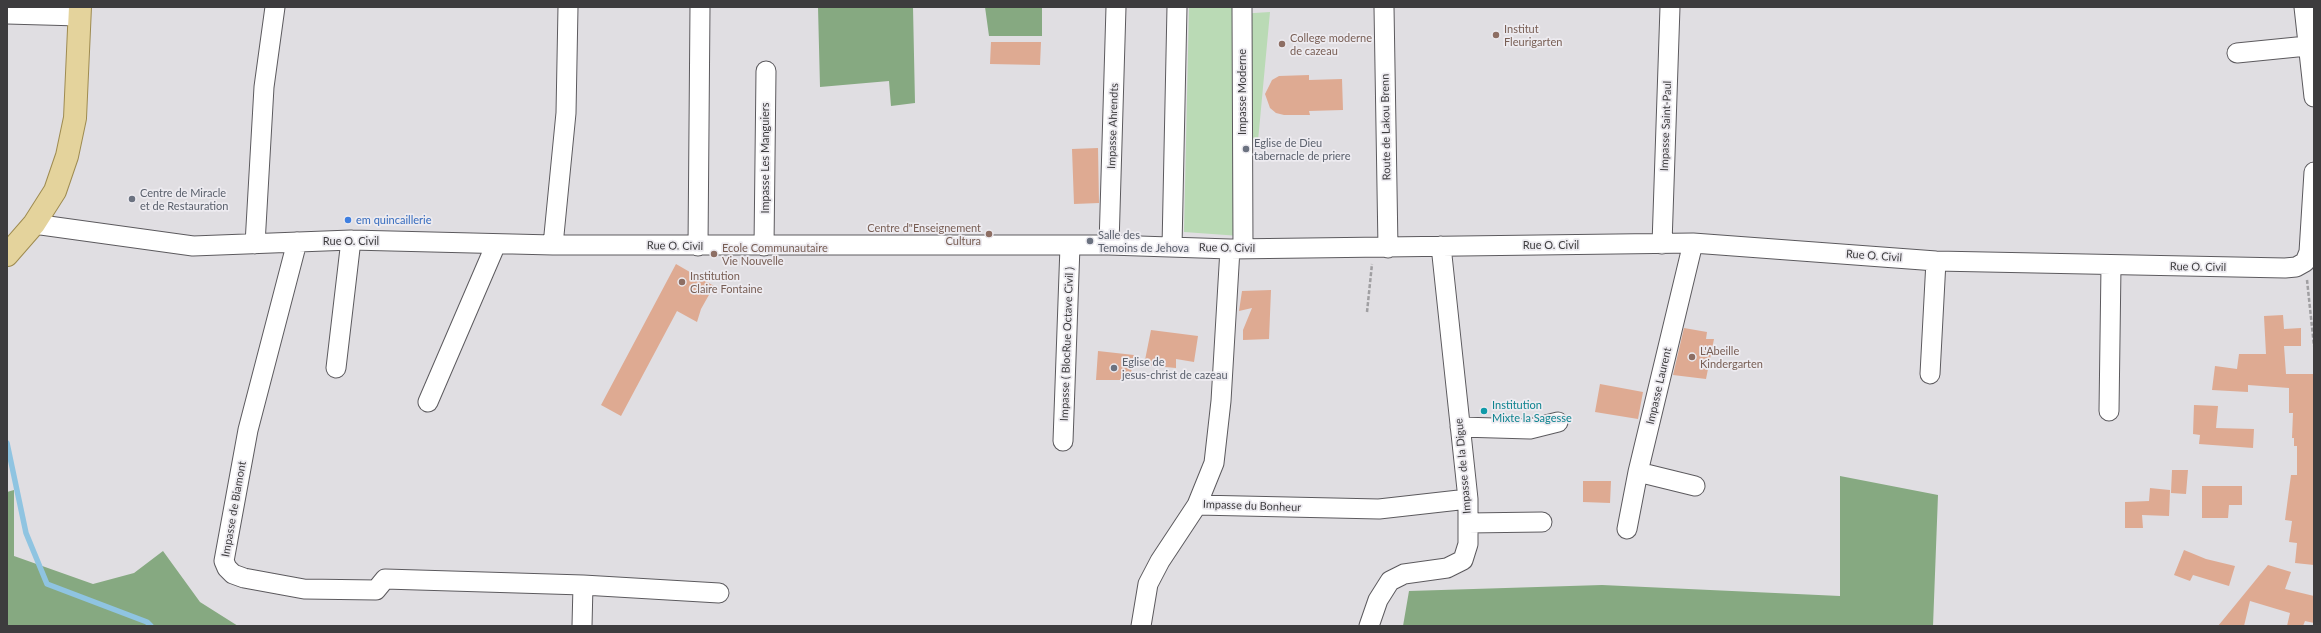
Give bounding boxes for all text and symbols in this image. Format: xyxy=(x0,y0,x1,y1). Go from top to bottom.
place label: Institut Fleurigarten xyxy=(1504,22,1562,48)
marker: Institut Fleurigarten xyxy=(1491,30,1501,40)
place label: College moderne de cazeau xyxy=(1290,31,1372,57)
marker: College moderne de cazeau xyxy=(1277,39,1287,49)
street label: Impasse Moderne xyxy=(1235,49,1249,135)
street label: Route de Lakou Brenn xyxy=(1378,74,1394,180)
street label: Impasse Saint-Paul xyxy=(1658,81,1674,171)
street label: Impasse Ahrendts xyxy=(1105,83,1121,169)
street label: Impasse Les Manguiers xyxy=(758,102,772,214)
place label: Eglise de Dieu tabernacle de priere xyxy=(1254,136,1350,162)
marker: Eglise de Dieu tabernacle de priere xyxy=(1241,144,1251,154)
place label: Centre de Miracle et de Restauration xyxy=(140,186,228,212)
marker: Centre de Miracle et de Restauration xyxy=(127,194,137,204)
place label: em quincaillerie xyxy=(356,213,432,227)
marker: em quincaillerie xyxy=(343,215,353,225)
place label: Centre d"Enseignement Cultura xyxy=(867,221,981,247)
place label: Salle des Temoins de Jehova xyxy=(1098,228,1189,254)
marker: Centre d"Enseignement Cultura xyxy=(984,229,994,239)
street label: Rue O. Civil xyxy=(323,234,379,248)
marker: Salle des Temoins de Jehova xyxy=(1085,236,1095,246)
street label: Rue O. Civil xyxy=(1523,238,1579,252)
street label: Rue O. Civil xyxy=(647,239,703,253)
place label: Ecole Communautaire Vie Nouvelle xyxy=(722,241,828,267)
street label: Rue O. Civil xyxy=(1199,241,1255,255)
street label: Rue O. Civil xyxy=(1845,247,1903,265)
marker: Ecole Communautaire Vie Nouvelle xyxy=(709,249,719,259)
street label: Rue O. Civil xyxy=(2170,260,2226,274)
street label: Impasse ( BlocRue Octave Civil ) xyxy=(1058,267,1076,421)
place label: Institution Claire Fontaine xyxy=(690,269,762,295)
marker: Institution Claire Fontaine xyxy=(677,277,687,287)
place label: L'Abeille Kindergarten xyxy=(1700,344,1763,370)
street label: Impasse Laurent xyxy=(1644,346,1674,426)
marker: L'Abeille Kindergarten xyxy=(1687,352,1697,362)
place label: Eglise de jesus-christ de cazeau xyxy=(1122,355,1228,381)
marker: Eglise de jesus-christ de cazeau xyxy=(1109,363,1119,373)
place label: Institution Mixte la Sagesse xyxy=(1492,398,1572,424)
marker: Institution Mixte la Sagesse xyxy=(1479,406,1489,416)
street label: Impasse de la Digue xyxy=(1452,418,1474,514)
street label: Impasse de Biamont xyxy=(219,460,249,558)
street label: Impasse du Bonheur xyxy=(1203,498,1301,514)

